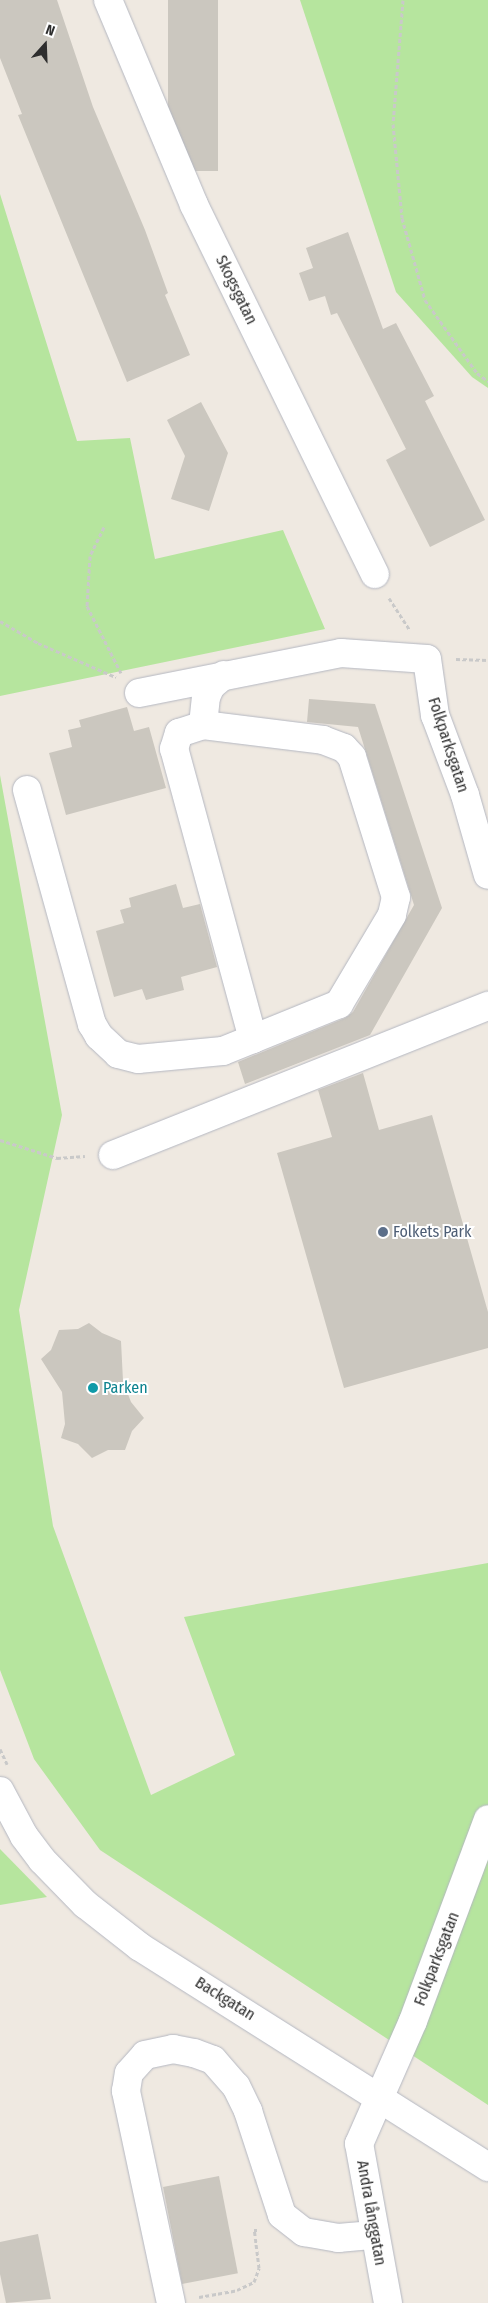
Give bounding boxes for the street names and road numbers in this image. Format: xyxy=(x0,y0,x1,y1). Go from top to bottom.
street label: Skogsgatan xyxy=(211,252,261,328)
street label: Folkparksgatan xyxy=(424,695,472,795)
street label: Folkparksgatan xyxy=(410,1909,464,2009)
street label: Backgatan xyxy=(191,1973,259,2025)
street label: Andra långgatan xyxy=(352,2159,390,2267)

